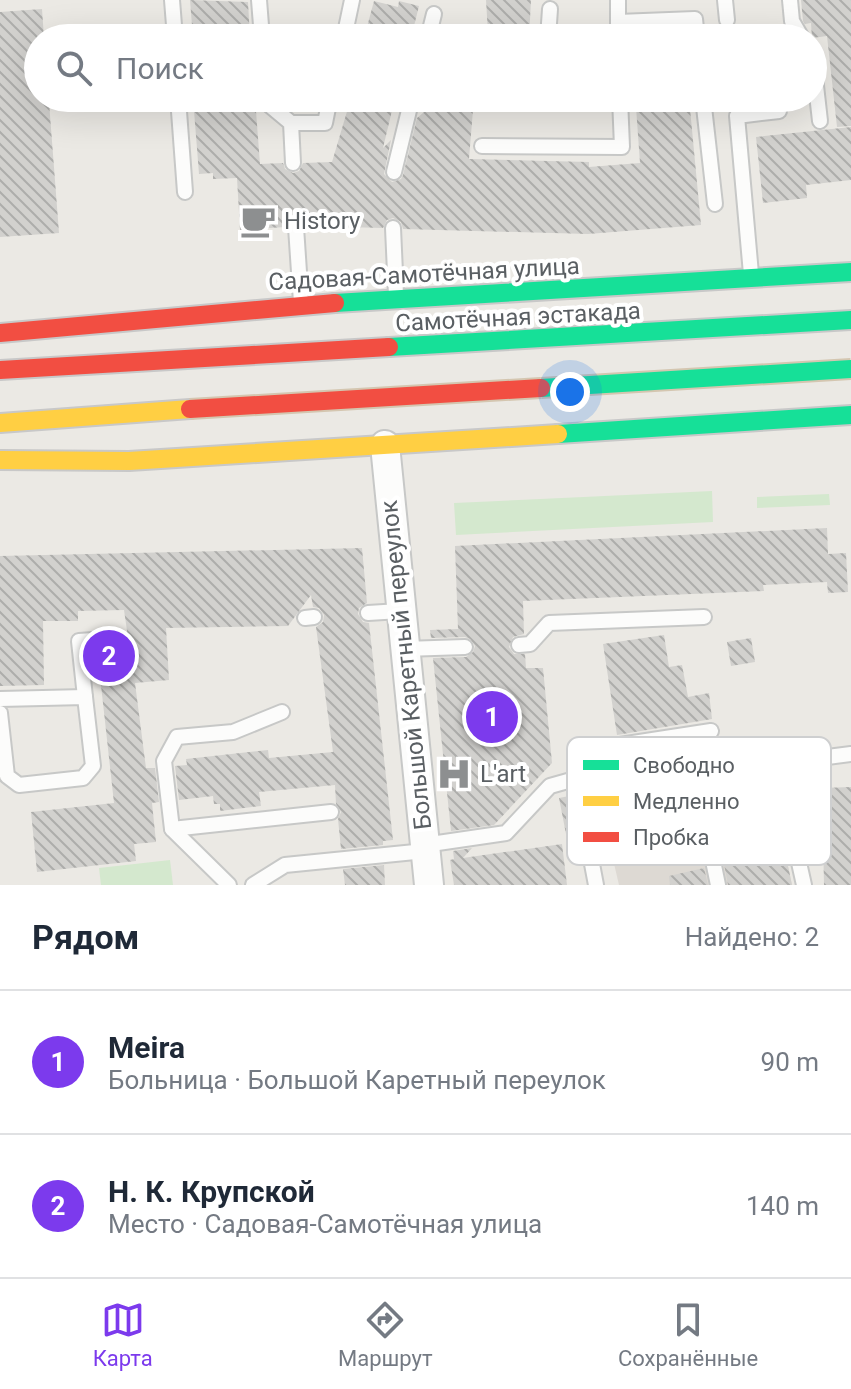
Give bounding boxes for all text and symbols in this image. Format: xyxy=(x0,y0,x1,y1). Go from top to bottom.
search box xyxy=(24,24,827,112)
icon: search xyxy=(52,46,96,90)
text: Поиск xyxy=(116,51,204,86)
cafe icon: History xyxy=(239,202,277,240)
place label: History xyxy=(284,207,361,235)
street label: Садовая-Самотёчная улица xyxy=(268,252,580,296)
street label: Самотёчная эстакада xyxy=(395,297,641,337)
your location xyxy=(550,372,590,412)
street label: Большой Каретный переулок xyxy=(375,499,437,831)
pin: 2 xyxy=(83,626,135,686)
pin: 1 xyxy=(466,687,518,747)
legend xyxy=(567,737,831,865)
text: Свободно xyxy=(633,753,735,778)
hospital icon: L'art xyxy=(435,755,473,793)
place label: L'art xyxy=(480,760,526,788)
text: Медленно xyxy=(633,789,739,814)
text: Пробка xyxy=(633,825,709,850)
text: Рядом xyxy=(32,917,139,957)
text: Найдено: 2 xyxy=(685,922,819,952)
text: Meira xyxy=(108,1030,185,1065)
text: 1 xyxy=(51,1047,65,1077)
text: 90 m xyxy=(761,1047,819,1077)
text: Больница · Большой Каретный переулок xyxy=(108,1065,606,1095)
text: Н. К. Крупской xyxy=(108,1174,315,1209)
text: 2 xyxy=(51,1191,65,1221)
text: 140 m xyxy=(746,1191,819,1221)
text: Место · Садовая-Самотёчная улица xyxy=(108,1209,542,1239)
tab: Карта xyxy=(93,1298,153,1371)
tab: Маршрут xyxy=(338,1298,433,1371)
tab: Сохранённые xyxy=(618,1298,758,1371)

